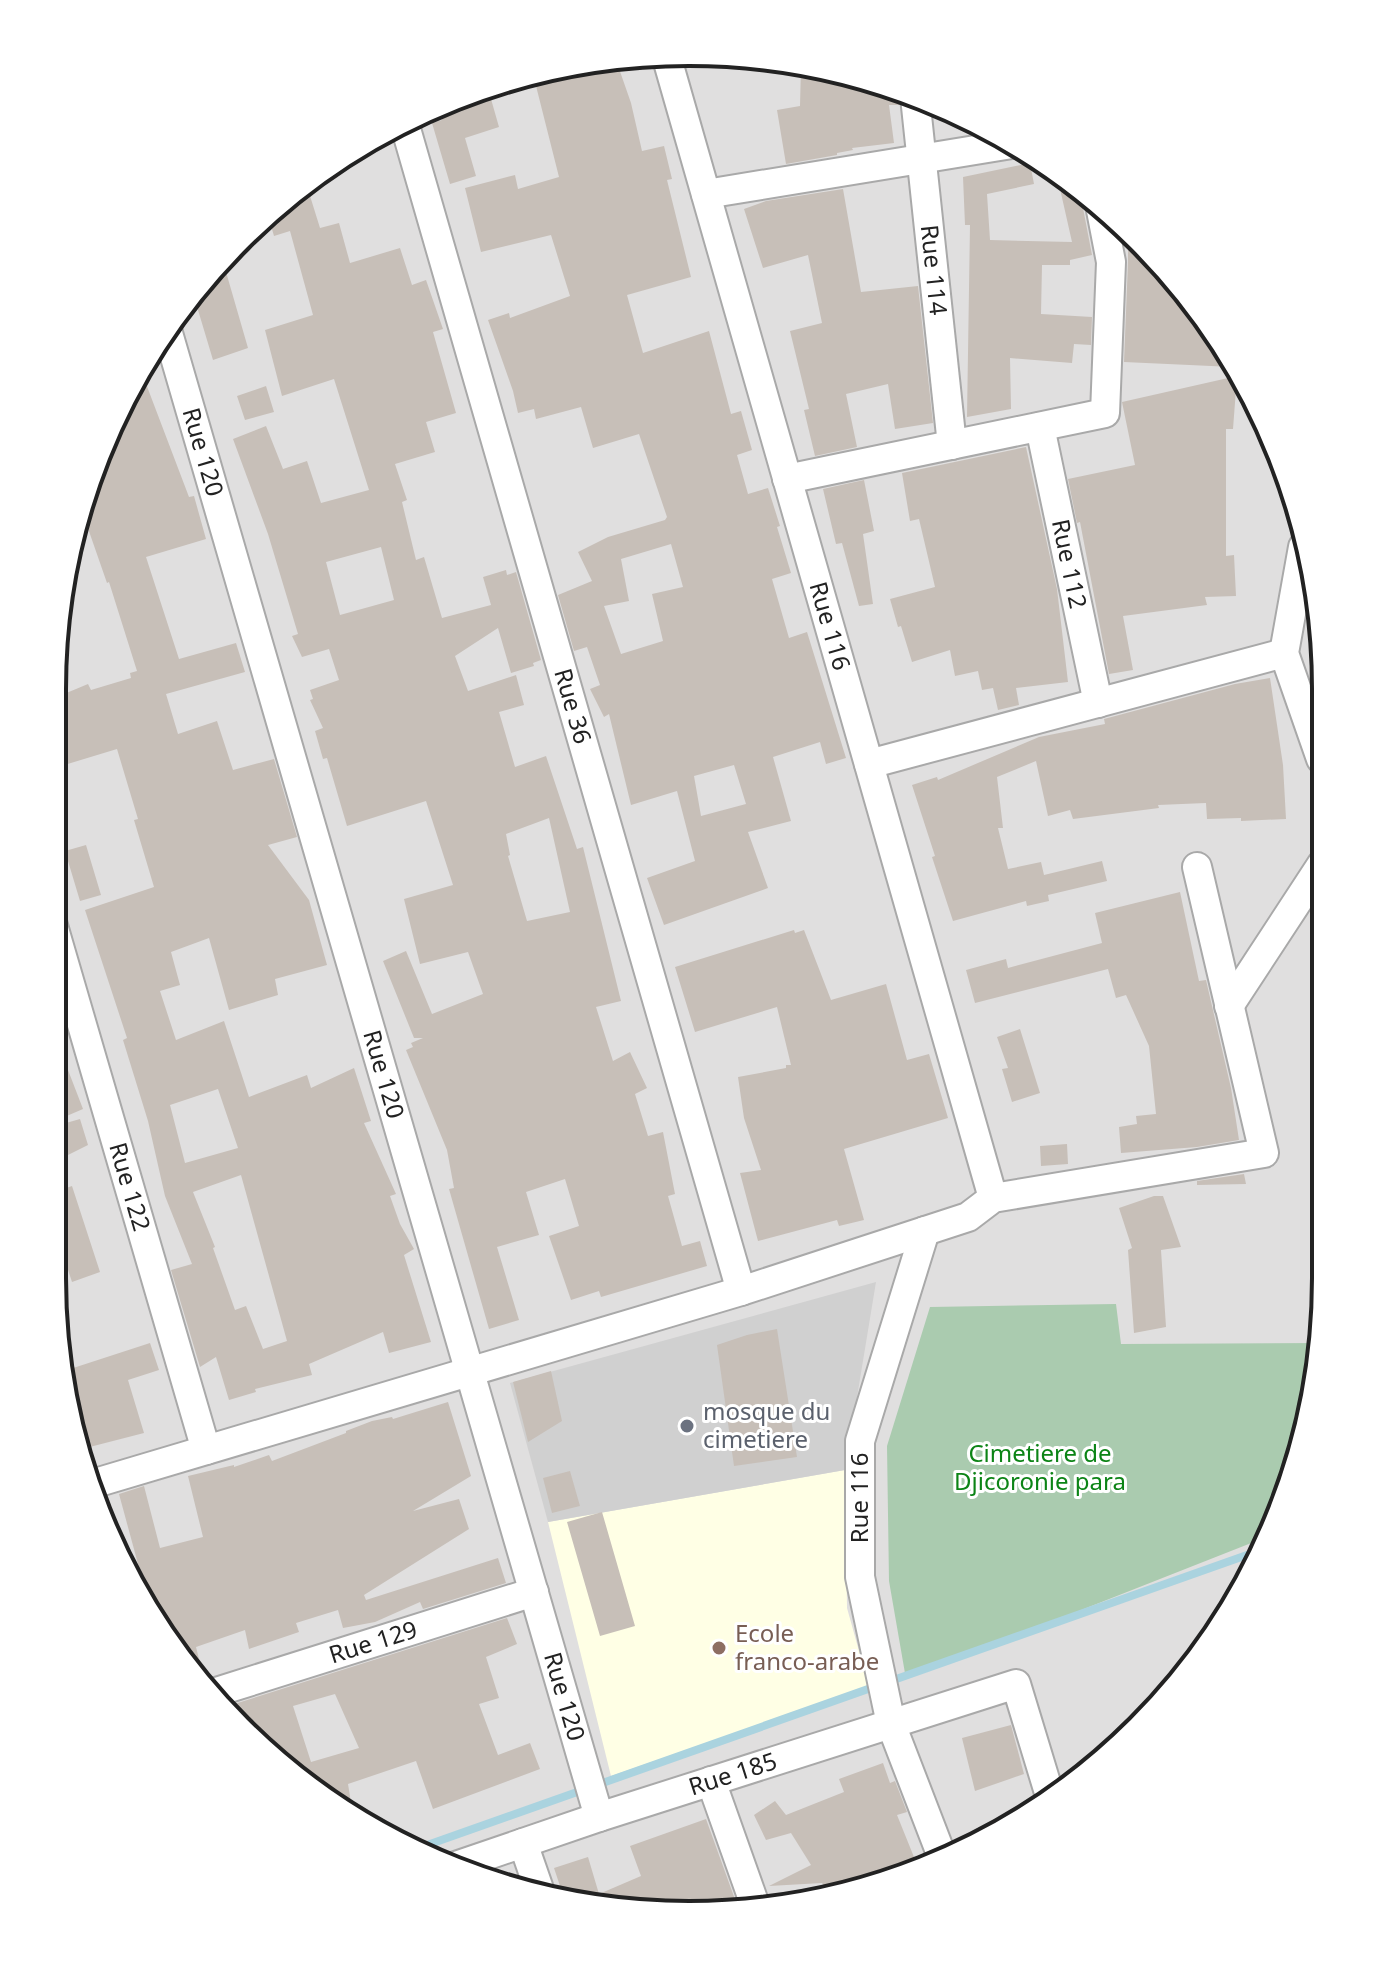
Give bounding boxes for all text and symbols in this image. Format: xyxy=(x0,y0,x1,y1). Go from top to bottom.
street label: Rue 114 xyxy=(914,223,956,317)
street label: Rue 120 xyxy=(176,403,233,500)
street label: Rue 112 xyxy=(1045,516,1096,612)
street label: Rue 116 xyxy=(802,577,859,674)
street label: Rue 36 xyxy=(547,664,600,747)
street label: Rue 120 xyxy=(356,1026,413,1122)
street label: Rue 122 xyxy=(102,1138,159,1235)
place label: mosque du cimetiere xyxy=(703,1394,830,1455)
marker: mosque du cimetiere xyxy=(678,1417,696,1435)
park label: Cimetiere de Djicoronie para xyxy=(954,1436,1126,1497)
street label: Rue 116 xyxy=(842,1453,875,1543)
street label: Rue 129 xyxy=(325,1612,421,1671)
place label: Ecole franco-arabe xyxy=(735,1616,879,1677)
marker: Ecole franco-arabe xyxy=(710,1639,728,1657)
street label: Rue 120 xyxy=(537,1648,594,1744)
street label: Rue 185 xyxy=(684,1743,781,1802)

